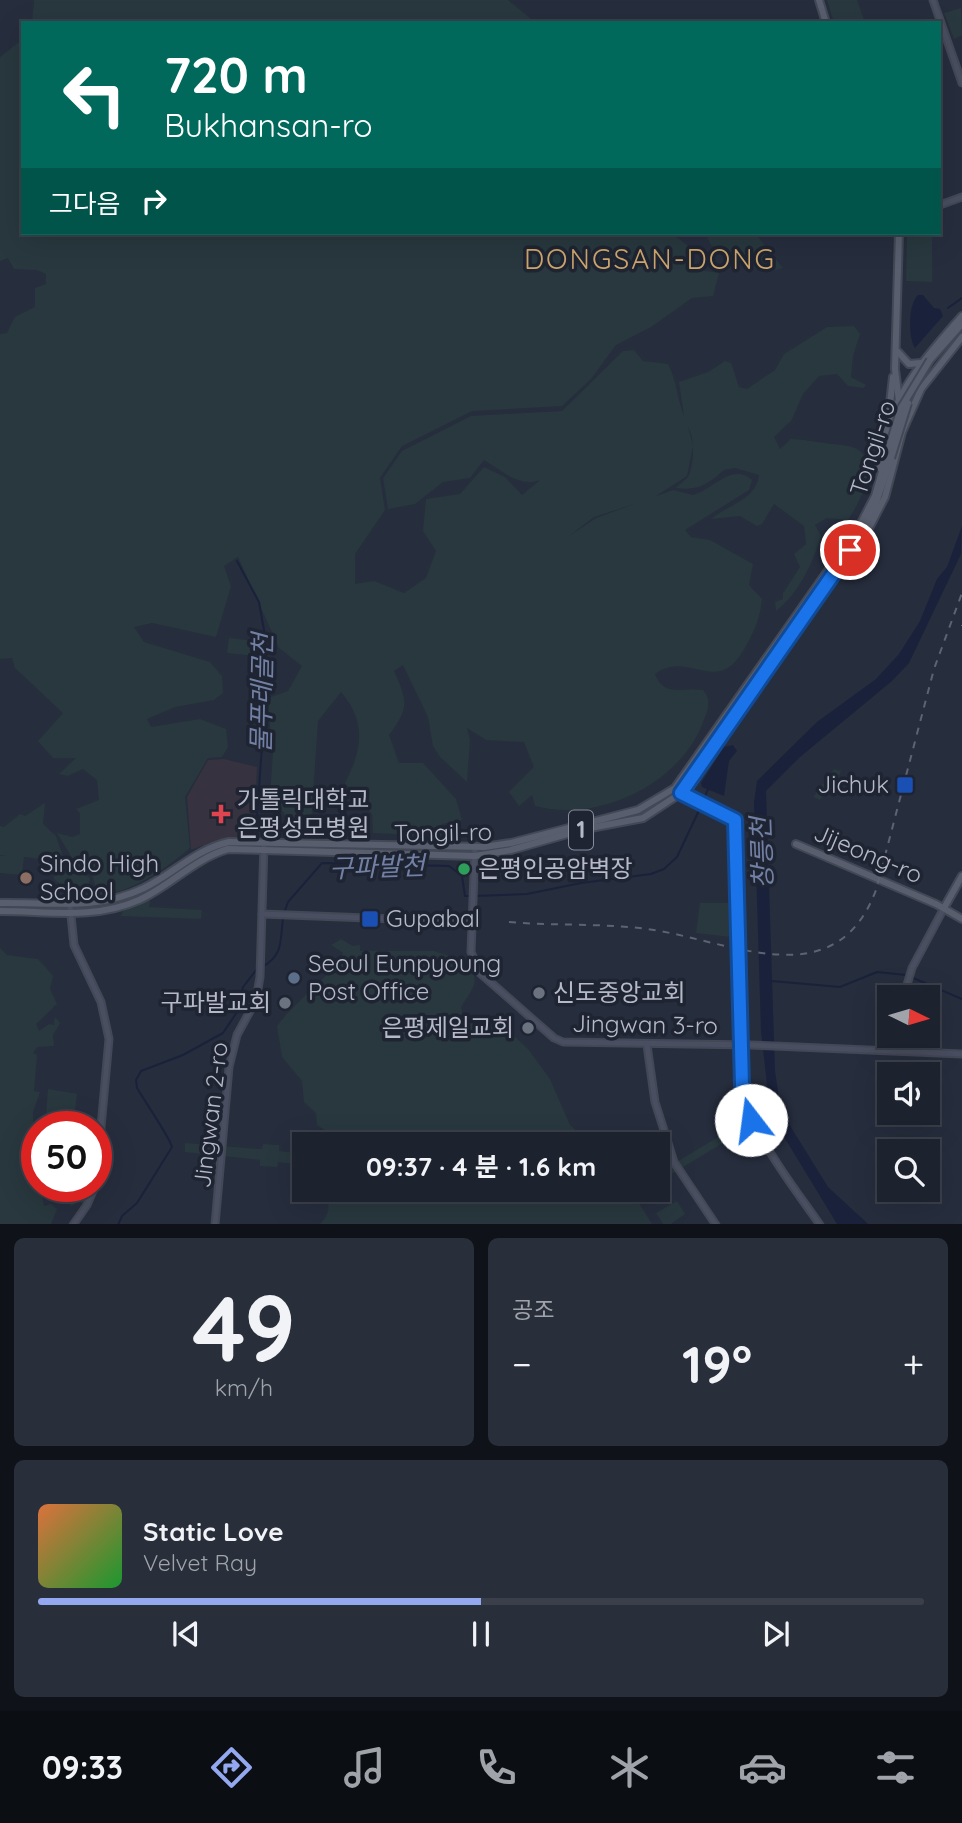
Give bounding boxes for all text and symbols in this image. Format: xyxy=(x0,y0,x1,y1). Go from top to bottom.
text: 720 m xyxy=(164,44,308,105)
icon: left xyxy=(49,49,140,140)
text: Bukhansan-ro xyxy=(164,105,373,145)
icon: right xyxy=(135,182,173,220)
text: 그다음 xyxy=(49,187,121,220)
district label: DONGSAN-DONG xyxy=(524,241,776,276)
street label: Tongil-ro xyxy=(843,396,901,499)
pin xyxy=(820,520,880,580)
icon: arrive xyxy=(831,531,869,569)
water label: 물푸레골천 xyxy=(244,630,279,753)
place label: Jichuk xyxy=(818,769,889,799)
marker: Jichuk xyxy=(895,775,915,795)
place label: 가톨릭대학교 은평성모병원 xyxy=(237,784,369,842)
marker: 가톨릭대학교 은평성모병원 xyxy=(211,804,231,824)
road number: 1 xyxy=(569,810,593,850)
water label: 창릉천 xyxy=(744,814,779,889)
street label: Tongil-ro xyxy=(394,816,492,848)
street label: Jijeong-ro xyxy=(810,817,927,889)
place label: Sindo High School xyxy=(40,848,159,906)
water label: 구파발천 xyxy=(329,848,428,885)
place label: 은평인공암벽장 xyxy=(478,853,633,883)
marker: 은평인공암벽장 xyxy=(456,861,472,877)
marker: Sindo High School xyxy=(18,870,34,886)
place label: Gupabal xyxy=(386,903,480,933)
marker: Gupabal xyxy=(360,909,380,929)
place label: Seoul Eunpyoung Post Office xyxy=(308,948,501,1006)
marker: Seoul Eunpyoung Post Office xyxy=(286,970,302,986)
place label: 신도중앙교회 xyxy=(553,977,685,1007)
marker: 신도중앙교회 xyxy=(531,985,547,1001)
north arrow xyxy=(877,985,940,1048)
map controls xyxy=(877,985,940,1202)
place label: 구파발교회 xyxy=(161,987,271,1017)
marker: 구파발교회 xyxy=(277,995,293,1011)
street label: Jingwan 3-ro xyxy=(572,1008,718,1040)
place label: 은평제일교회 xyxy=(382,1012,514,1042)
marker: 은평제일교회 xyxy=(520,1020,536,1036)
street label: Jingwan 2-ro xyxy=(186,1040,234,1190)
button: sound xyxy=(877,1062,940,1125)
position arrow xyxy=(714,1083,788,1157)
speed limit sign: 50 xyxy=(21,1111,112,1202)
button: search xyxy=(877,1139,940,1202)
text: 09:37 · 4 분 · 1.6 km xyxy=(366,1150,596,1183)
text: 49 xyxy=(192,1270,296,1384)
text: 공조 xyxy=(512,1295,554,1324)
text: 19° xyxy=(682,1331,752,1396)
text: − xyxy=(512,1340,532,1388)
text: + xyxy=(903,1340,924,1388)
text: km/h xyxy=(215,1373,273,1402)
text: Static Love xyxy=(143,1515,284,1548)
text: Velvet Ray xyxy=(143,1548,257,1577)
icon: previous xyxy=(167,1615,205,1653)
icon: pause xyxy=(462,1615,500,1653)
icon: next xyxy=(757,1615,795,1653)
icon: directions xyxy=(207,1743,256,1792)
icon: music xyxy=(340,1743,389,1792)
icon: phone xyxy=(472,1743,521,1792)
icon: climate xyxy=(605,1743,654,1792)
icon: car xyxy=(738,1743,787,1792)
icon: filters xyxy=(871,1743,920,1792)
text: 09:33 xyxy=(42,1747,123,1787)

